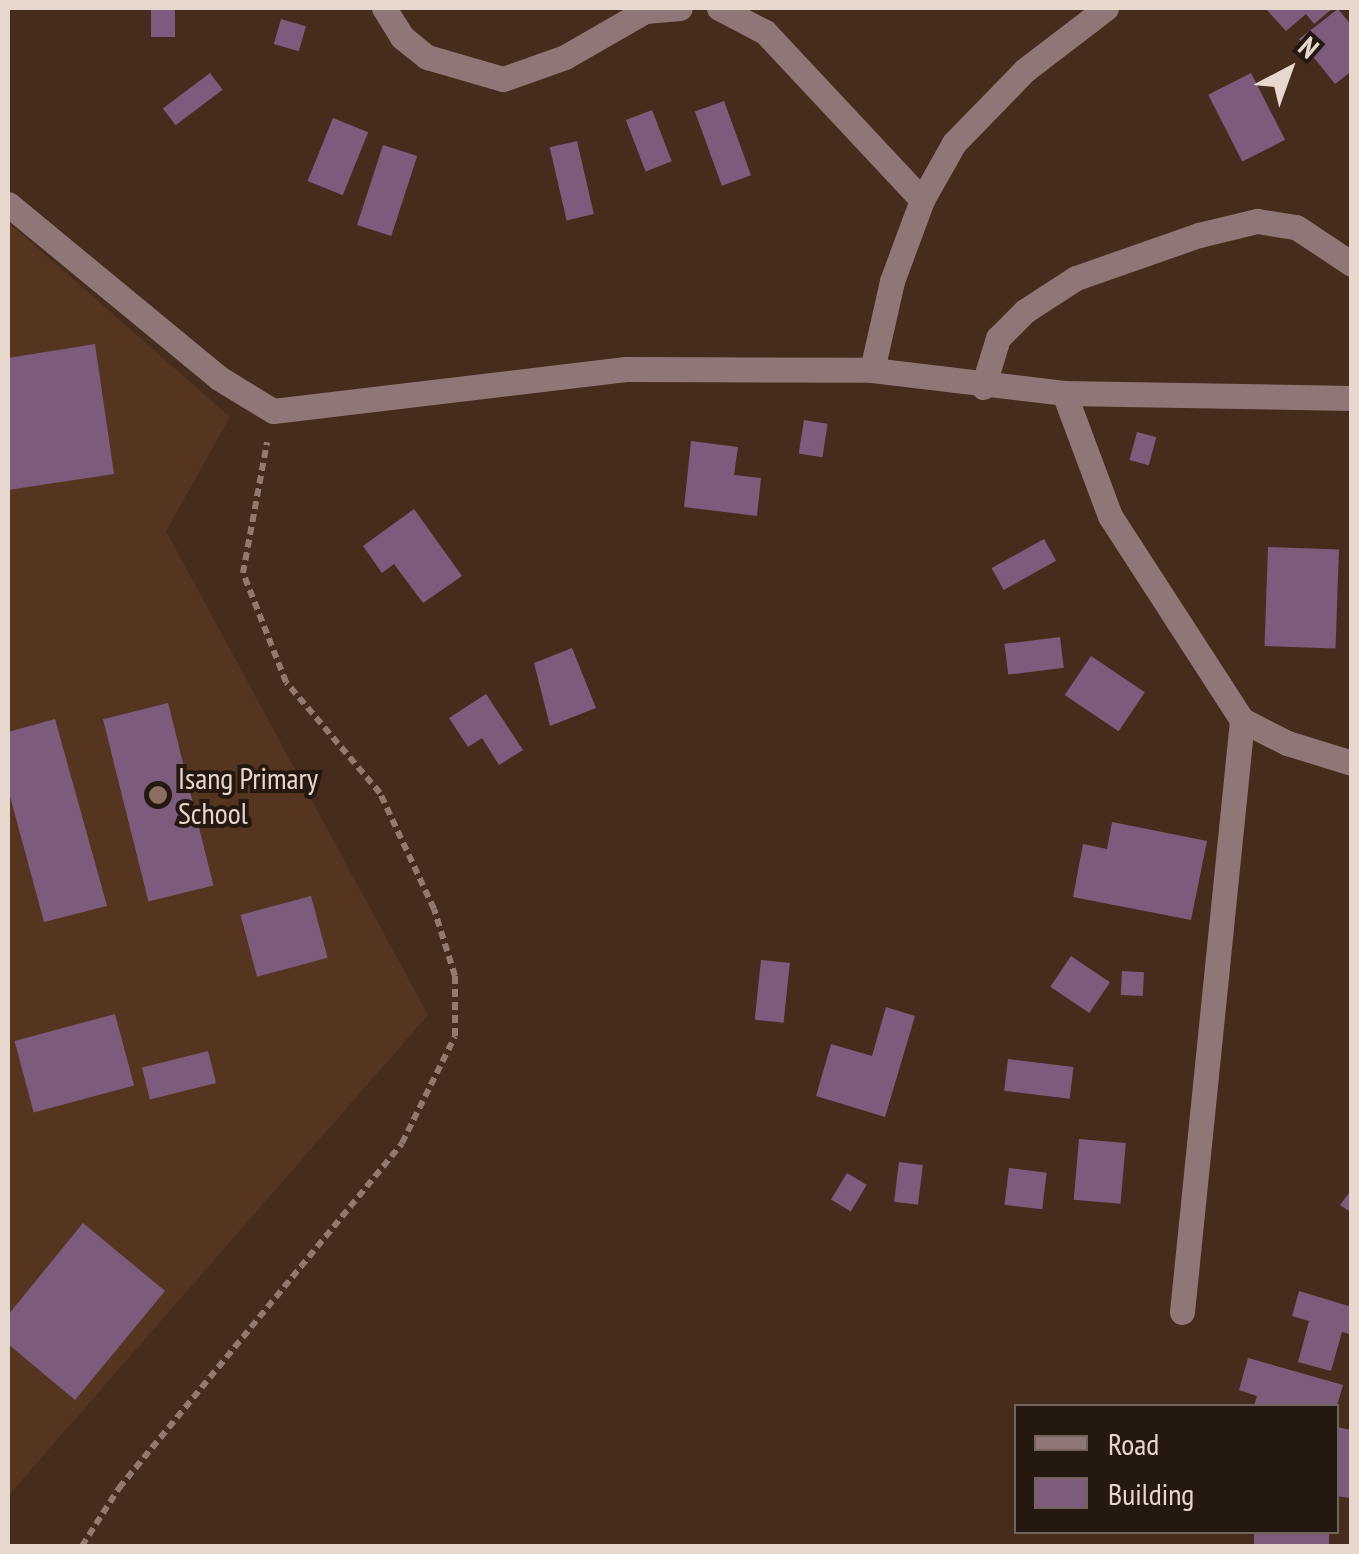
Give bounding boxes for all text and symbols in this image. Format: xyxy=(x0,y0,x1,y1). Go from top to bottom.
north arrow xyxy=(1239,20,1339,120)
text: N xyxy=(1291,28,1327,66)
place label: Isang Primary School xyxy=(178,760,318,830)
marker: Isang Primary School xyxy=(147,784,169,806)
legend xyxy=(1014,1404,1339,1534)
text: Road xyxy=(1108,1424,1159,1463)
text: Building xyxy=(1108,1474,1194,1513)

